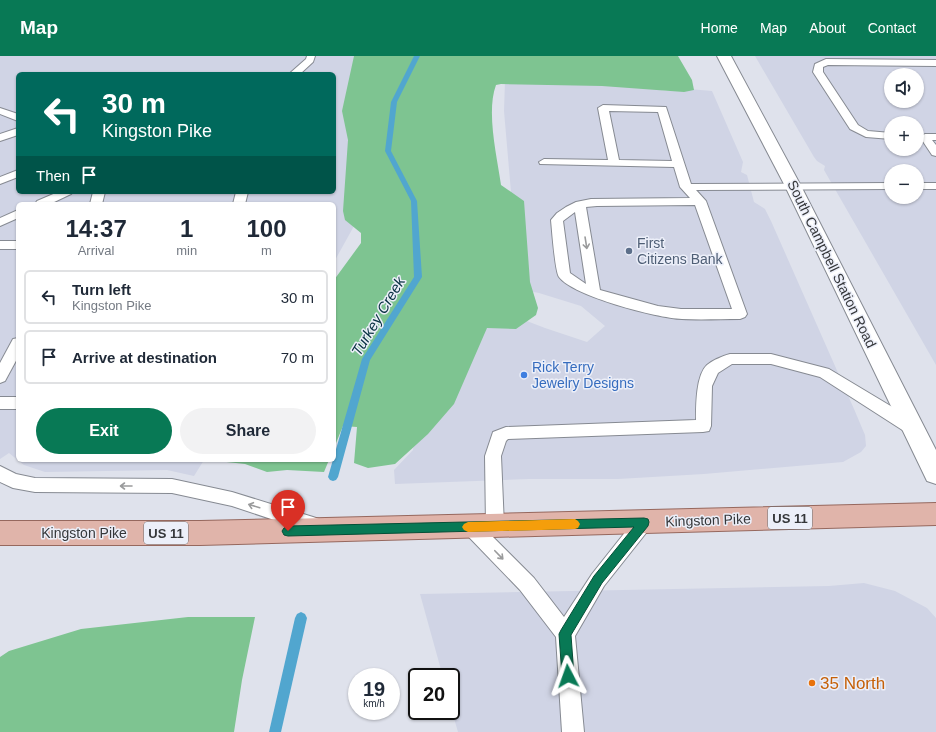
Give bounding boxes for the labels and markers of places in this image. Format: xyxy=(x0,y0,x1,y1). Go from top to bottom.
place label: First Citizens Bank xyxy=(637,235,724,267)
marker: First Citizens Bank xyxy=(624,246,634,256)
place label: Rick Terry Jewelry Designs xyxy=(532,359,634,391)
marker: Rick Terry Jewelry Designs xyxy=(519,370,529,380)
pin xyxy=(271,490,305,531)
place label: 35 North xyxy=(820,674,885,693)
marker: 35 North xyxy=(807,678,817,688)

